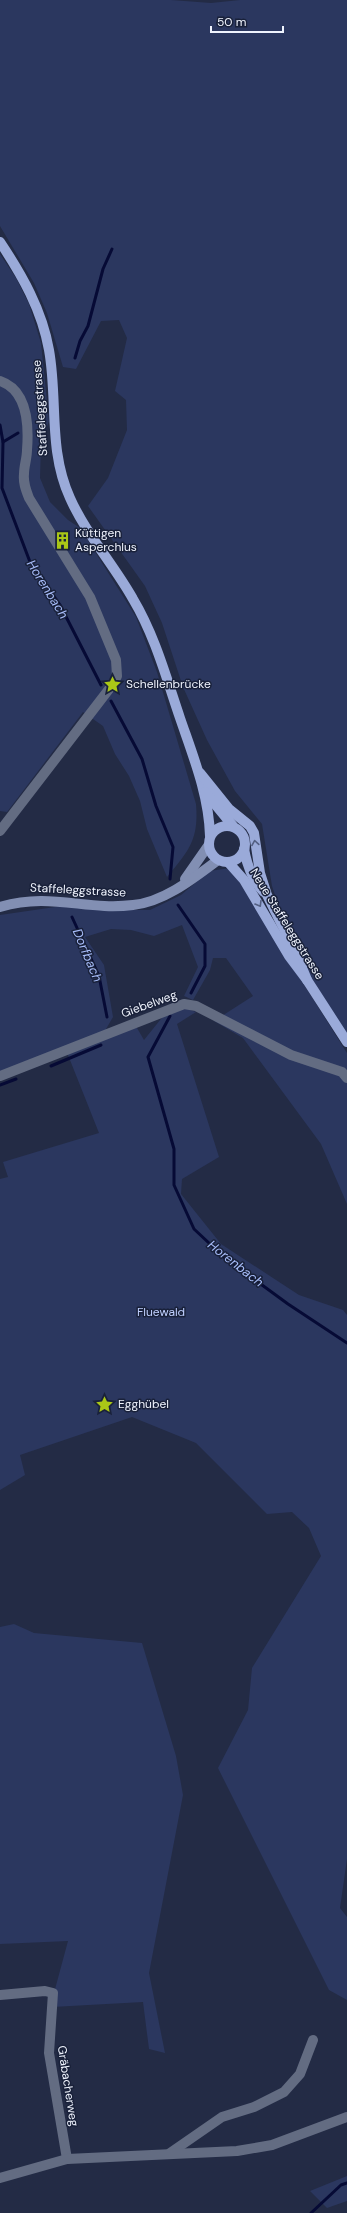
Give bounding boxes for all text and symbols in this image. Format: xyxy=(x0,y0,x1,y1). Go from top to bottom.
scale bar xyxy=(211,8,283,34)
text: 50 m xyxy=(217,14,246,30)
street label: Staffeleggstrasse xyxy=(29,359,51,456)
place label: Küttigen Asperchlus xyxy=(75,525,137,555)
building icon: Küttigen Asperchlus xyxy=(52,530,72,550)
water label: Horenbach xyxy=(23,557,72,622)
place icon: Schellenbrücke xyxy=(103,674,123,694)
place label: Schellenbrücke xyxy=(126,676,211,692)
one-way arrow xyxy=(251,840,260,846)
street label: Neue Staffeleggstrasse xyxy=(246,865,328,983)
street label: Staffeleggstrasse xyxy=(30,879,127,901)
one-way arrow xyxy=(255,900,262,907)
water label: Dorfbach xyxy=(69,926,106,984)
street label: Giebelweg xyxy=(119,986,179,1021)
water label: Horenbach xyxy=(204,1236,267,1291)
park label: Fluewald xyxy=(137,1304,185,1320)
place icon: Egghübel xyxy=(95,1394,115,1414)
place label: Egghübel xyxy=(118,1396,169,1412)
street label: Gräbacherweg xyxy=(54,2044,82,2128)

